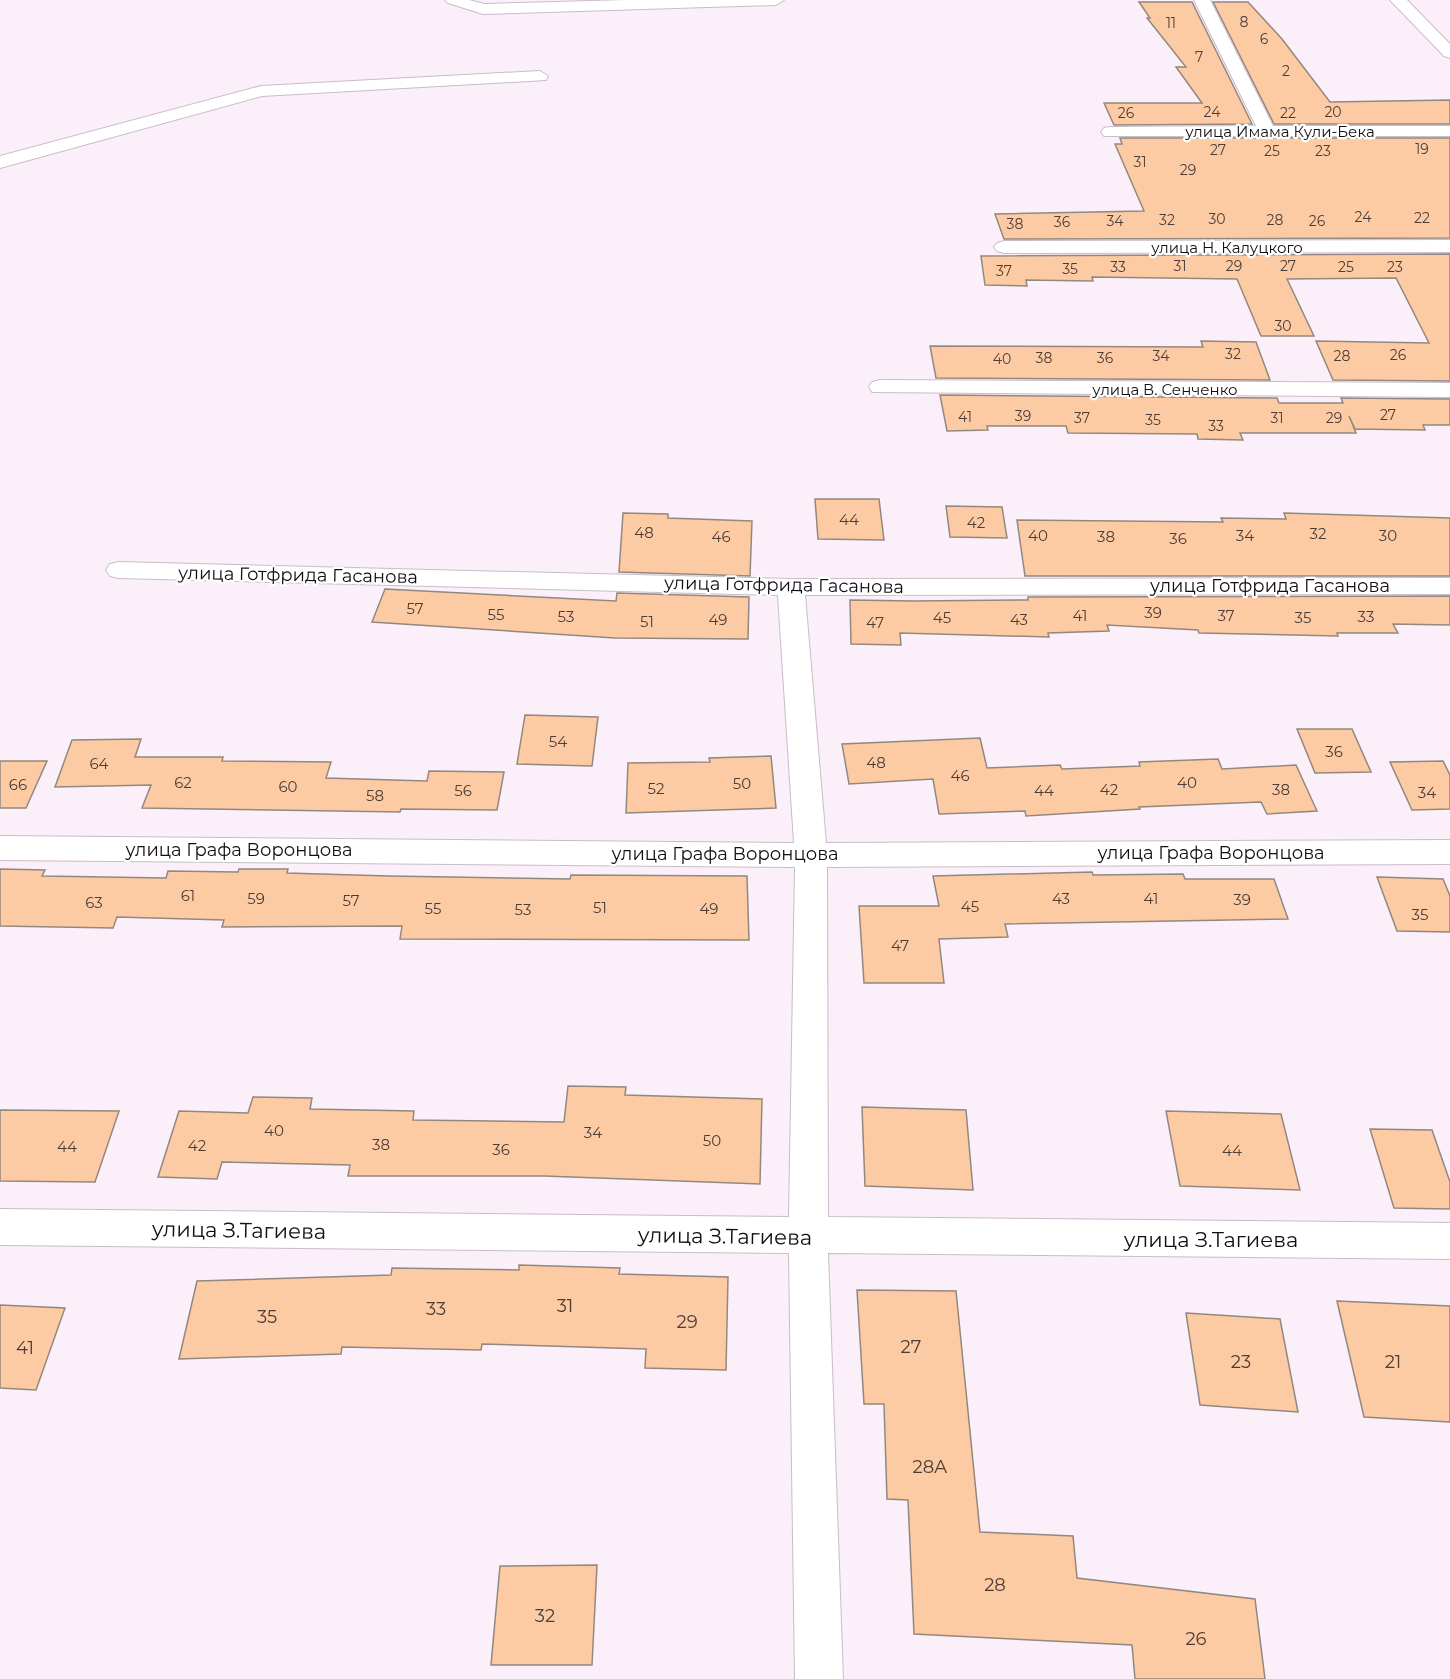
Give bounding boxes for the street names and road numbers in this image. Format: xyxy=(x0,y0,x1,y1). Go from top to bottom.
street label: улица Имама Кули-Бека xyxy=(1184,122,1375,141)
street label: улица Н. Калуцкого xyxy=(1150,238,1303,257)
street label: улица В. Сенченко xyxy=(1091,380,1238,399)
street label: улица Готфрида Гасанова xyxy=(177,562,418,588)
street label: улица Готфрида Гасанова xyxy=(663,572,904,598)
street label: улица Готфрида Гасанова xyxy=(1149,575,1390,597)
street label: улица Графа Воронцова xyxy=(124,839,353,861)
street label: улица Графа Воронцова xyxy=(1096,842,1325,864)
street label: улица Графа Воронцова xyxy=(610,843,839,865)
street label: улица З.Тагиева xyxy=(151,1216,326,1244)
street label: улица З.Тагиева xyxy=(637,1222,812,1250)
street label: улица З.Тагиева xyxy=(1123,1227,1298,1252)

